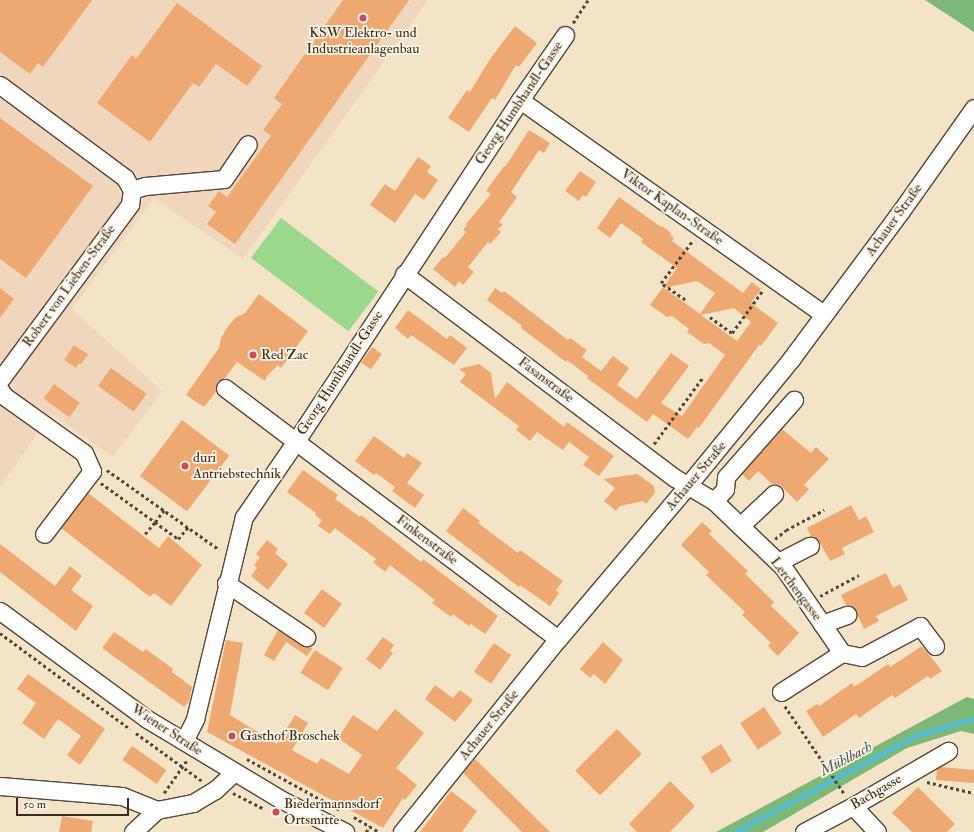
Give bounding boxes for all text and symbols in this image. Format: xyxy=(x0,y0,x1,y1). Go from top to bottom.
marker: KSW Elektro- und Industrieanlagenbau xyxy=(358,13,368,23)
place label: KSW Elektro- und Industrieanlagenbau xyxy=(306,25,420,58)
street label: Georg Humbhandl-Gasse xyxy=(471,38,567,168)
street label: Viktor Kaplan-Straße xyxy=(618,165,726,249)
street label: Achauer Straße xyxy=(862,180,926,260)
street label: Robert von Lieben-Straße xyxy=(19,222,119,350)
street label: Georg Humbhandl-Gasse xyxy=(293,308,387,438)
place label: Red Zac xyxy=(261,347,309,363)
marker: Red Zac xyxy=(248,350,258,360)
street label: Fasanstraße xyxy=(515,354,577,406)
street label: Achauer Straße xyxy=(662,438,730,514)
place label: duri Antriebstechnik xyxy=(193,450,281,482)
marker: duri Antriebstechnik xyxy=(180,461,190,471)
street label: Finkenstraße xyxy=(393,511,461,569)
street label: Lerchengasse xyxy=(767,554,825,624)
street label: Achauer Straße xyxy=(456,686,522,764)
street label: Wiener Straße xyxy=(128,701,206,759)
place label: Gasthof Broschek xyxy=(240,728,340,744)
marker: Gasthof Broschek xyxy=(227,731,237,741)
water label: Mühlbach xyxy=(817,738,875,780)
street label: Bachgasse xyxy=(848,771,904,813)
scale bar xyxy=(18,790,131,816)
place label: Biedermannsdorf Ortsmitte xyxy=(284,796,380,828)
text: 50 m xyxy=(23,797,46,812)
marker: Biedermannsdorf Ortsmitte xyxy=(271,807,281,817)

